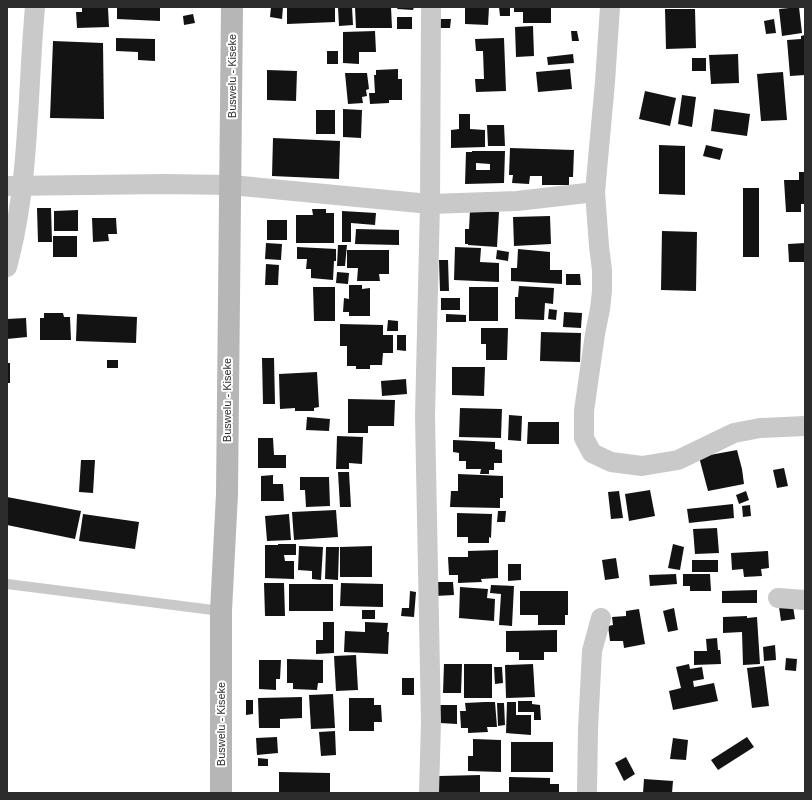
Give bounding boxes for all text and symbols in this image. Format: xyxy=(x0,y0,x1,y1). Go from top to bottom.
street label: Buswelu - Kiseke xyxy=(226,34,238,118)
street label: Buswelu - Kiseke xyxy=(221,358,233,442)
street label: Buswelu - Kiseke xyxy=(215,682,227,766)

